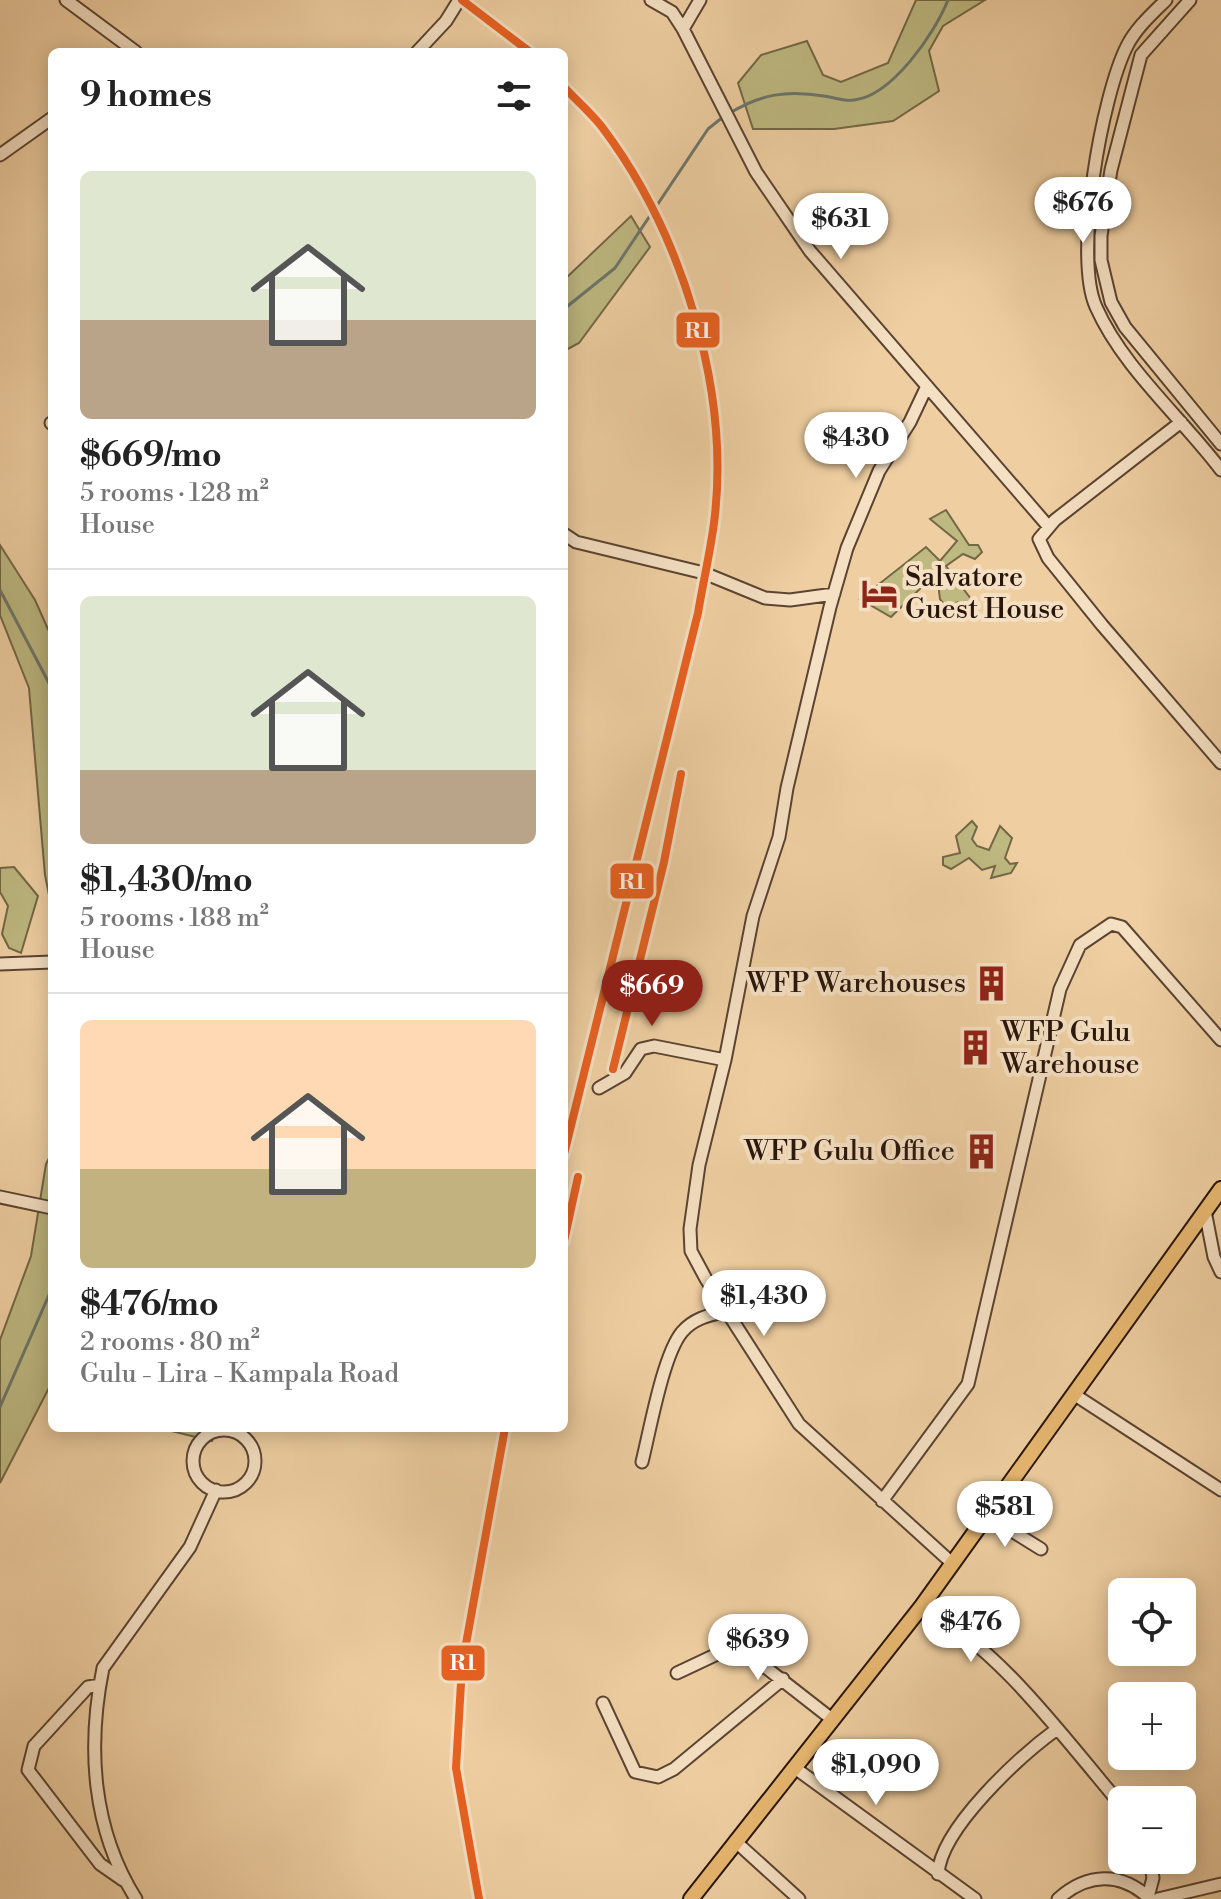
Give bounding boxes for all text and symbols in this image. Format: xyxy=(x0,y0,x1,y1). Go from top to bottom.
icon: filters xyxy=(492,74,536,118)
text: 9 homes xyxy=(80,75,212,117)
pin: $676 xyxy=(1036,177,1130,245)
text: $676 xyxy=(1052,187,1114,219)
pin: $631 xyxy=(794,193,888,261)
text: $631 xyxy=(811,203,871,235)
icon: home xyxy=(236,223,380,367)
line badge: R1 xyxy=(675,311,721,349)
text: R1 xyxy=(685,318,712,345)
pin: $430 xyxy=(809,412,903,480)
text: $430 xyxy=(822,422,890,454)
text: $669/mo xyxy=(80,435,222,477)
text: 5 rooms · 128 m² xyxy=(80,477,269,509)
text: House xyxy=(80,509,155,541)
place label: Salvatore Guest House xyxy=(905,560,1064,627)
hotel icon: Salvatore Guest House xyxy=(860,574,898,612)
icon: home xyxy=(236,648,380,792)
text: $1,430/mo xyxy=(80,860,253,902)
line badge: R1 xyxy=(609,862,655,900)
text: R1 xyxy=(619,869,646,896)
text: 5 rooms · 188 m² xyxy=(80,902,269,934)
text: House xyxy=(80,934,155,966)
pin: $669 xyxy=(605,960,699,1028)
building icon: WFP Warehouses xyxy=(973,964,1011,1002)
place label: WFP Warehouses xyxy=(745,966,966,1001)
text: $669 xyxy=(620,970,684,1002)
place label: WFP Gulu Warehouse xyxy=(1000,1015,1140,1082)
building icon: WFP Gulu Warehouse xyxy=(956,1029,994,1067)
icon: home xyxy=(236,1072,380,1216)
building icon: WFP Gulu Office xyxy=(962,1132,1000,1170)
place label: WFP Gulu Office xyxy=(743,1134,955,1169)
pin: $1,430 xyxy=(699,1270,829,1338)
text: $1,430 xyxy=(720,1280,808,1312)
text: $476/mo xyxy=(80,1284,219,1326)
text: 2 rooms · 80 m² xyxy=(80,1326,260,1358)
text: Gulu - Lira - Kampala Road xyxy=(80,1358,399,1390)
pin: $581 xyxy=(958,1481,1052,1549)
text: $581 xyxy=(975,1491,1035,1523)
map controls xyxy=(1108,1578,1196,1874)
button: locate xyxy=(1108,1578,1196,1666)
pin: $476 xyxy=(924,1596,1018,1664)
text: $476 xyxy=(940,1606,1002,1638)
pin: $639 xyxy=(711,1614,805,1682)
text: $639 xyxy=(726,1624,790,1656)
line badge: R1 xyxy=(440,1644,486,1682)
text: R1 xyxy=(450,1650,477,1677)
button: + xyxy=(1108,1682,1196,1770)
pin: $1,090 xyxy=(811,1739,941,1807)
text: $1,090 xyxy=(831,1749,921,1781)
button: − xyxy=(1108,1786,1196,1874)

